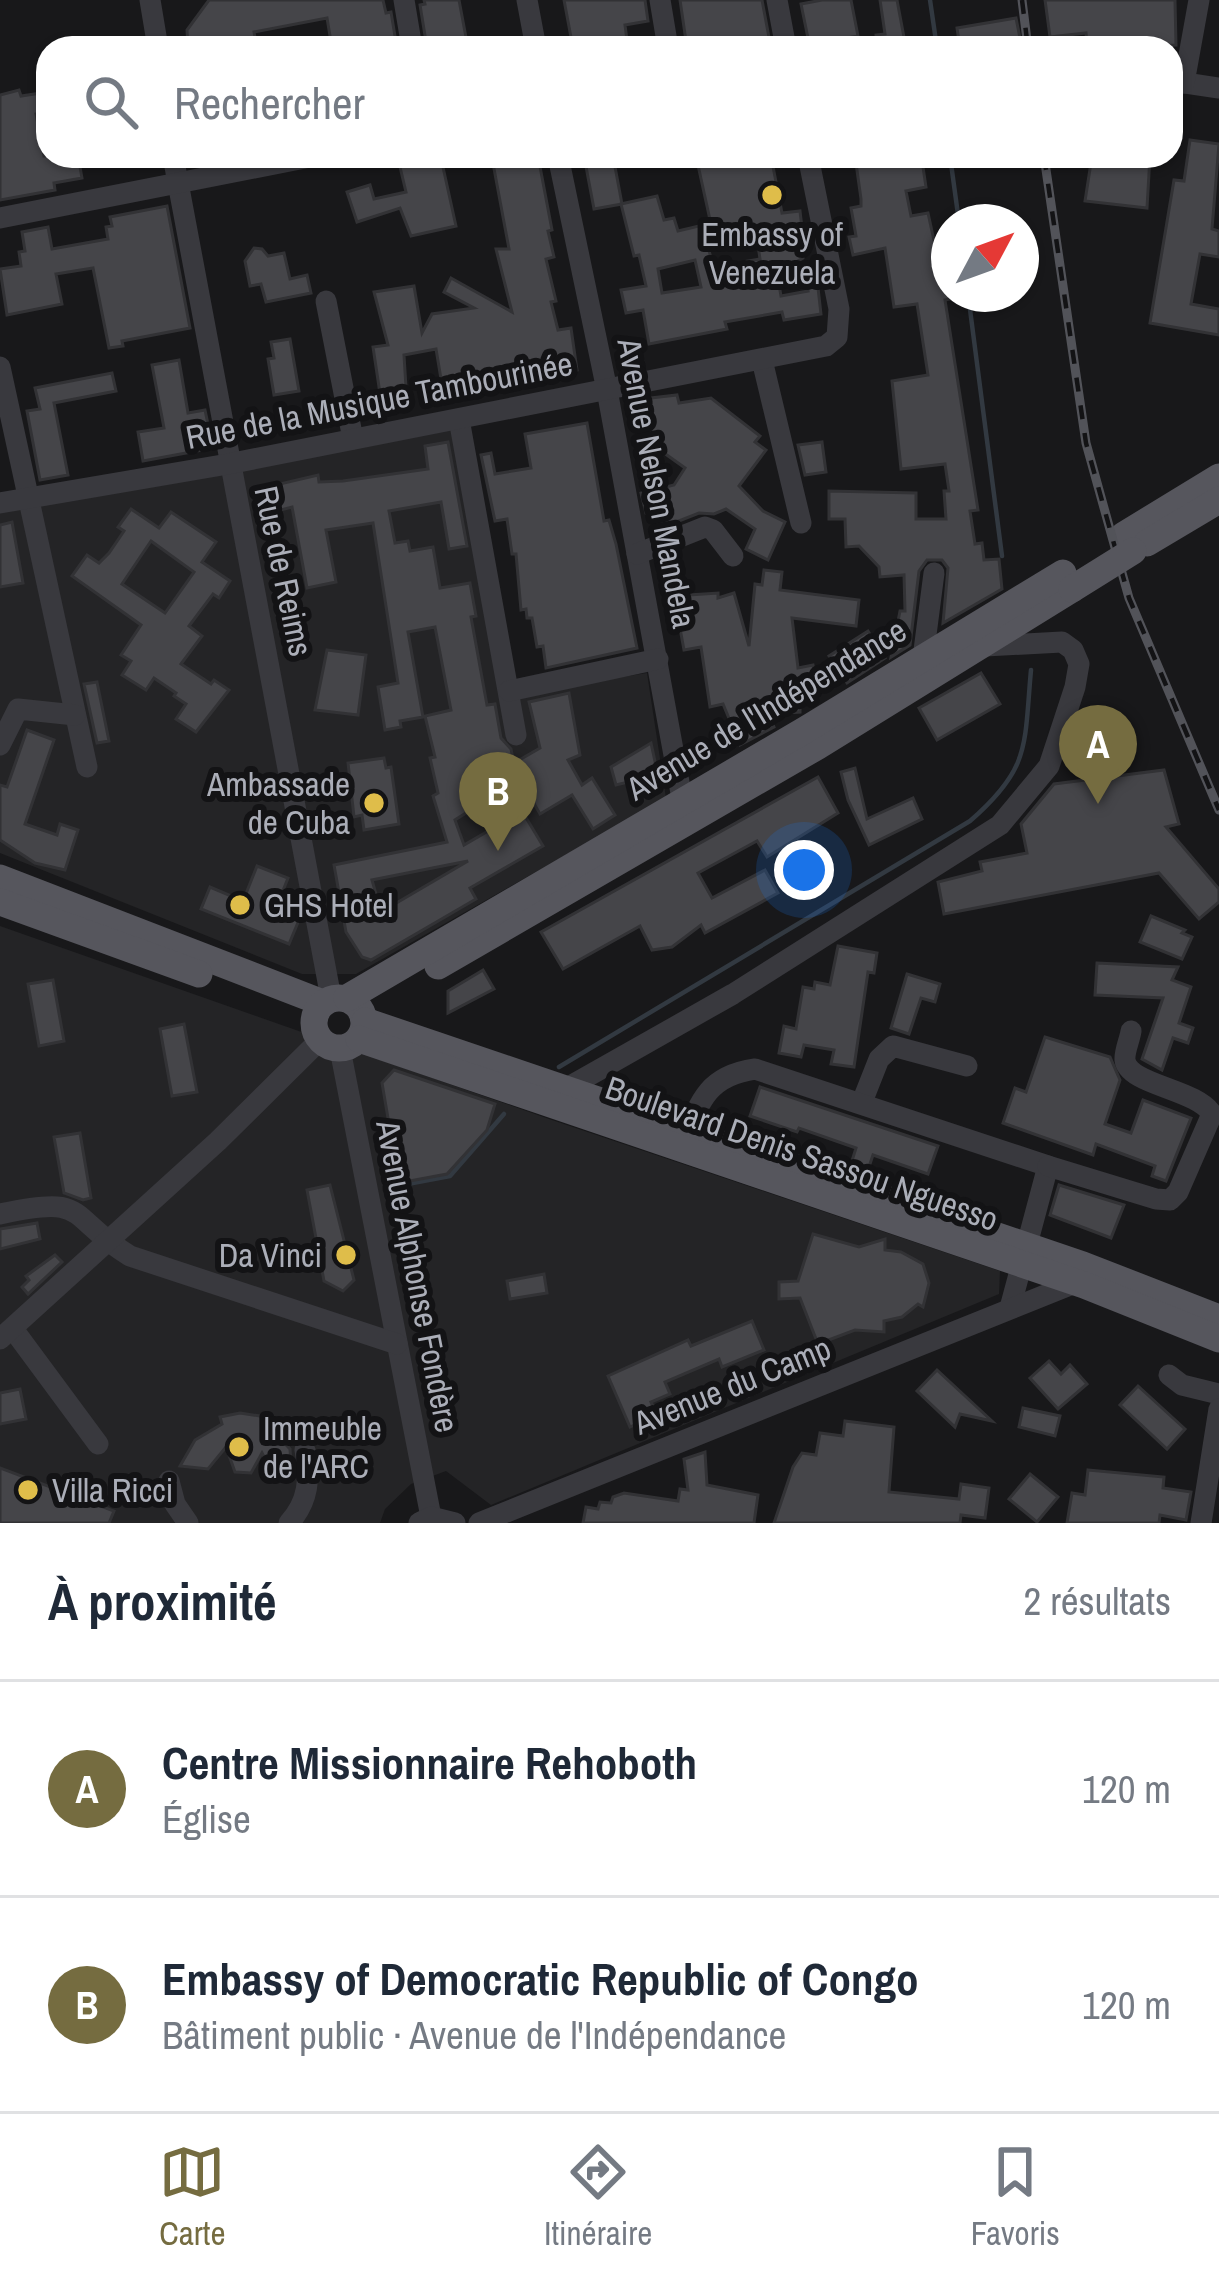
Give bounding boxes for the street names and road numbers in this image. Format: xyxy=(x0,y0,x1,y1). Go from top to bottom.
street label: Avenue Nelson Mandela xyxy=(607,333,707,632)
street label: Rue de la Musique Tambourinée xyxy=(182,341,576,459)
street label: Rue de Reims xyxy=(245,482,323,660)
street label: Avenue de l'Indépendance xyxy=(617,608,914,811)
street label: Boulevard Denis Sassou Nguesso xyxy=(600,1065,1004,1241)
street label: Avenue Alphonse Fondère xyxy=(366,1115,470,1436)
street label: Avenue du Camp xyxy=(626,1326,837,1445)

